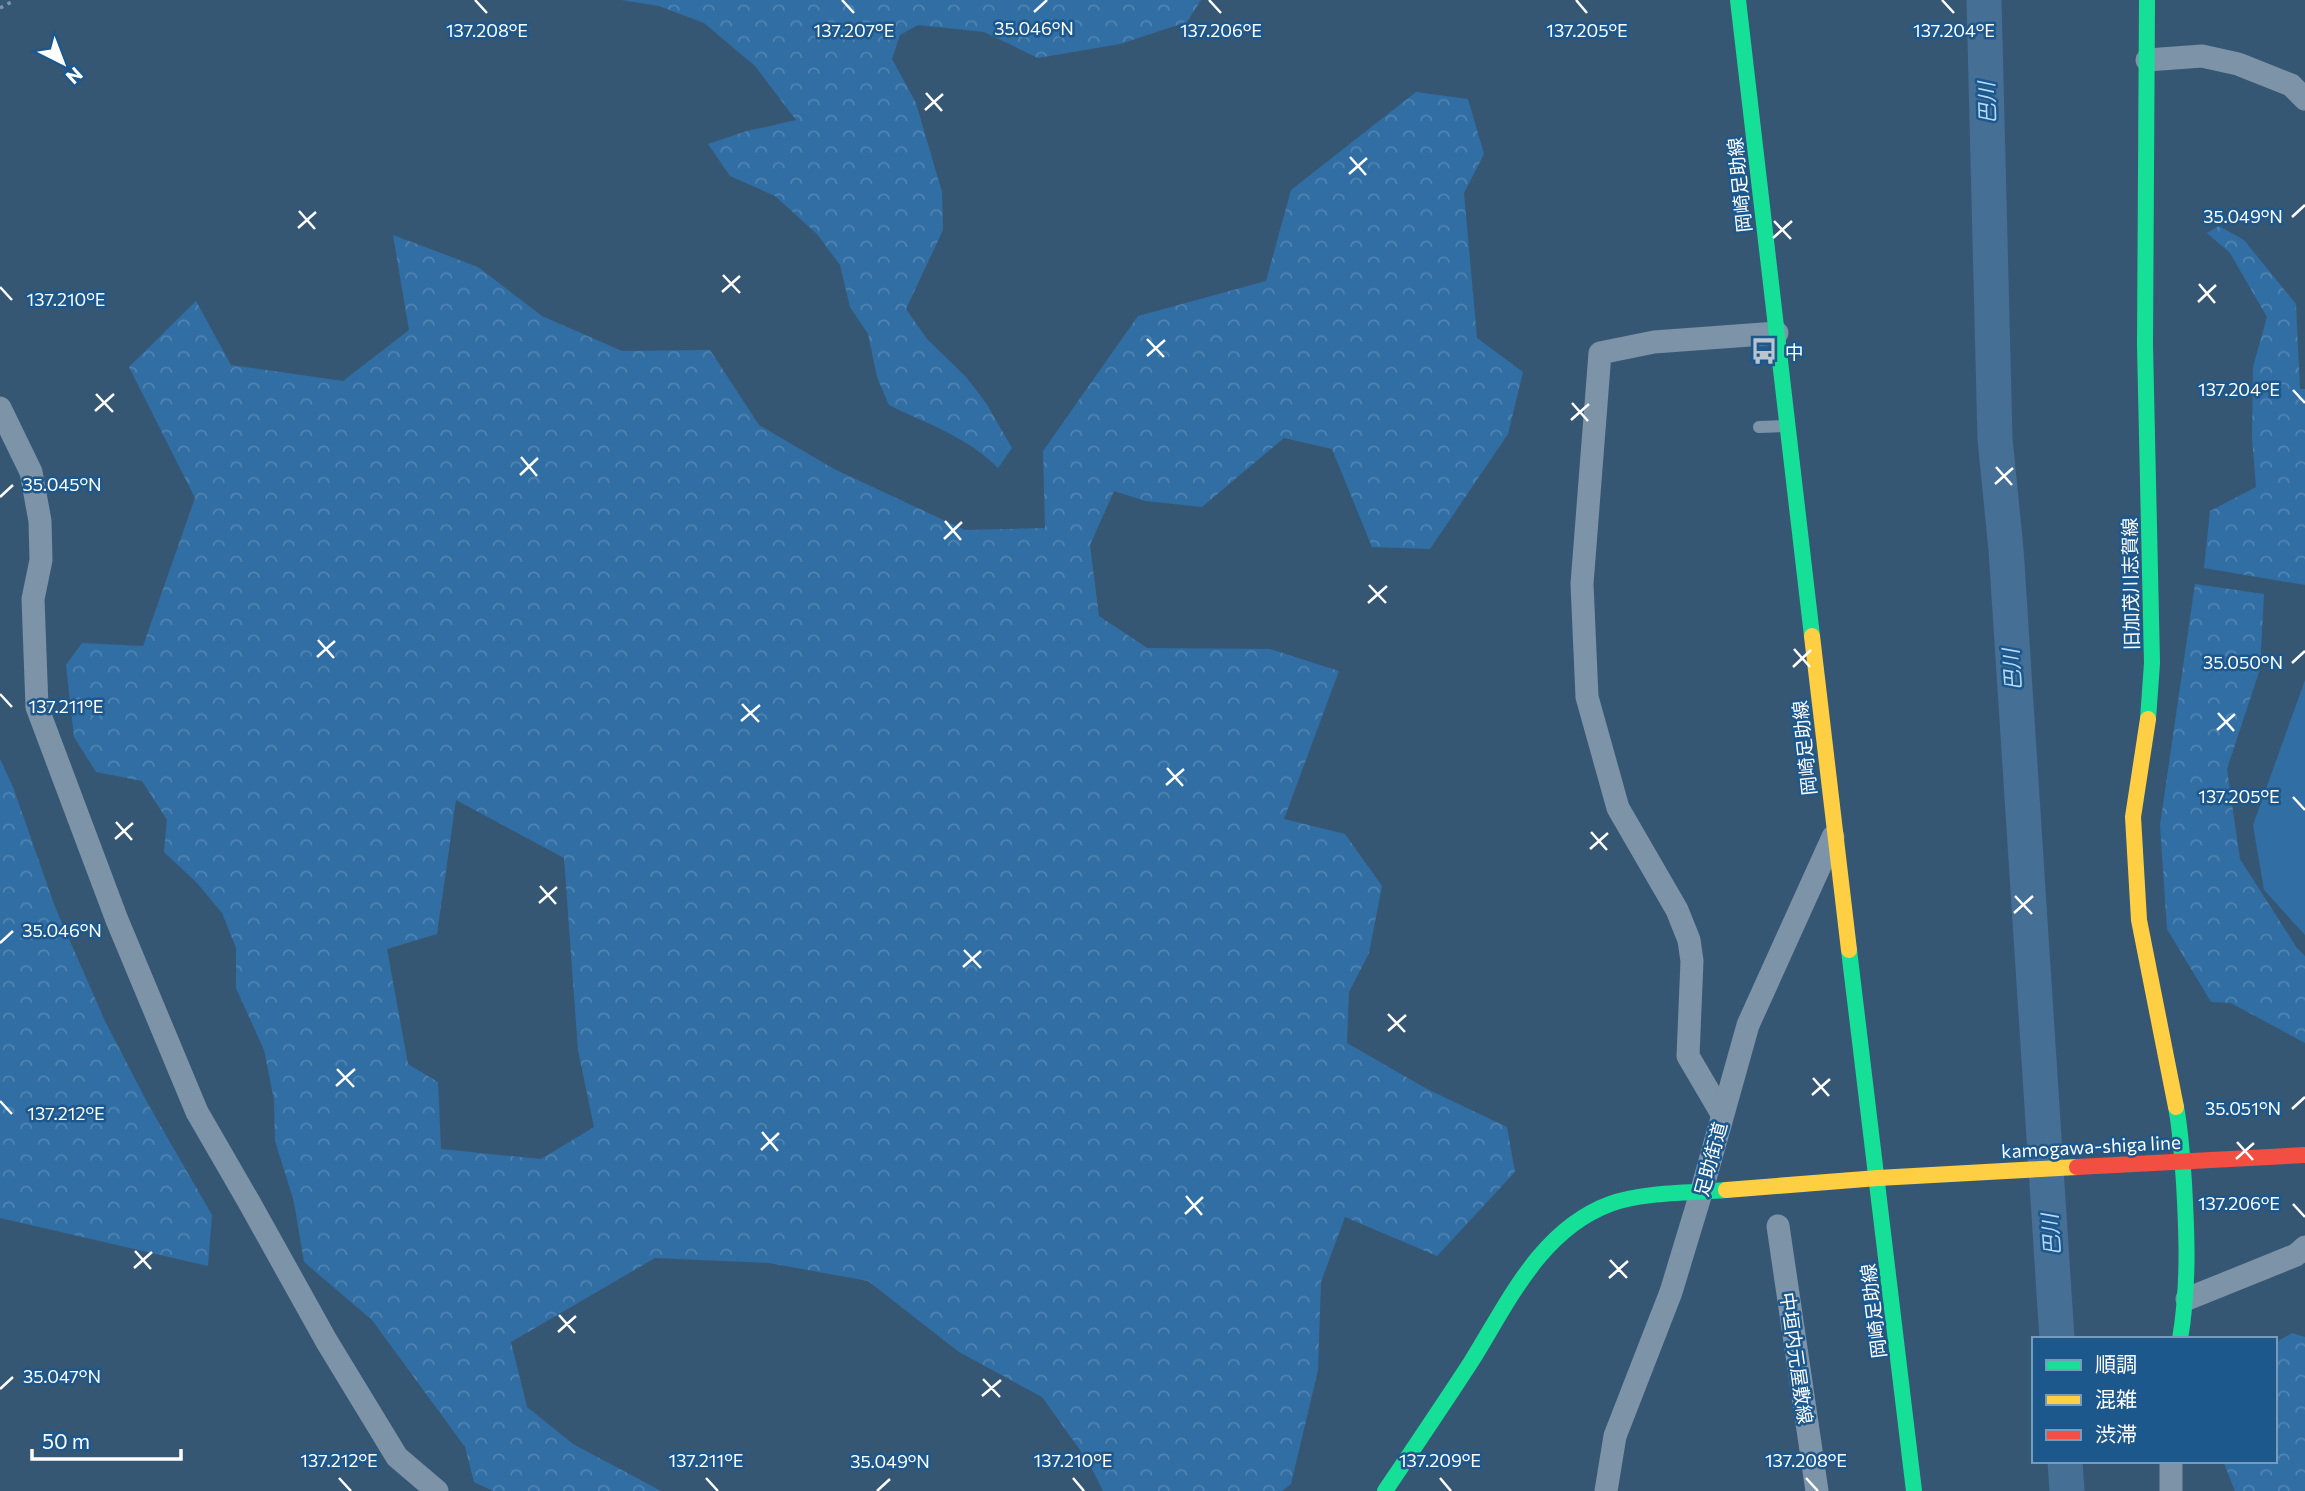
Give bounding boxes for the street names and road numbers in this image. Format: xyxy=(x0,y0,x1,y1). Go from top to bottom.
street label: 岡崎足助線 xyxy=(1723,137,1755,233)
street label: 旧加茂川志賀線 xyxy=(2117,517,2143,651)
street label: 岡崎足助線 xyxy=(1788,700,1820,796)
street label: 足助街道 xyxy=(1689,1119,1731,1199)
street label: kamogawa-shiga line xyxy=(2001,1130,2181,1162)
street label: 岡崎足助線 xyxy=(1856,1262,1890,1360)
street label: 中垣内元屋敷線 xyxy=(1776,1291,1818,1425)

